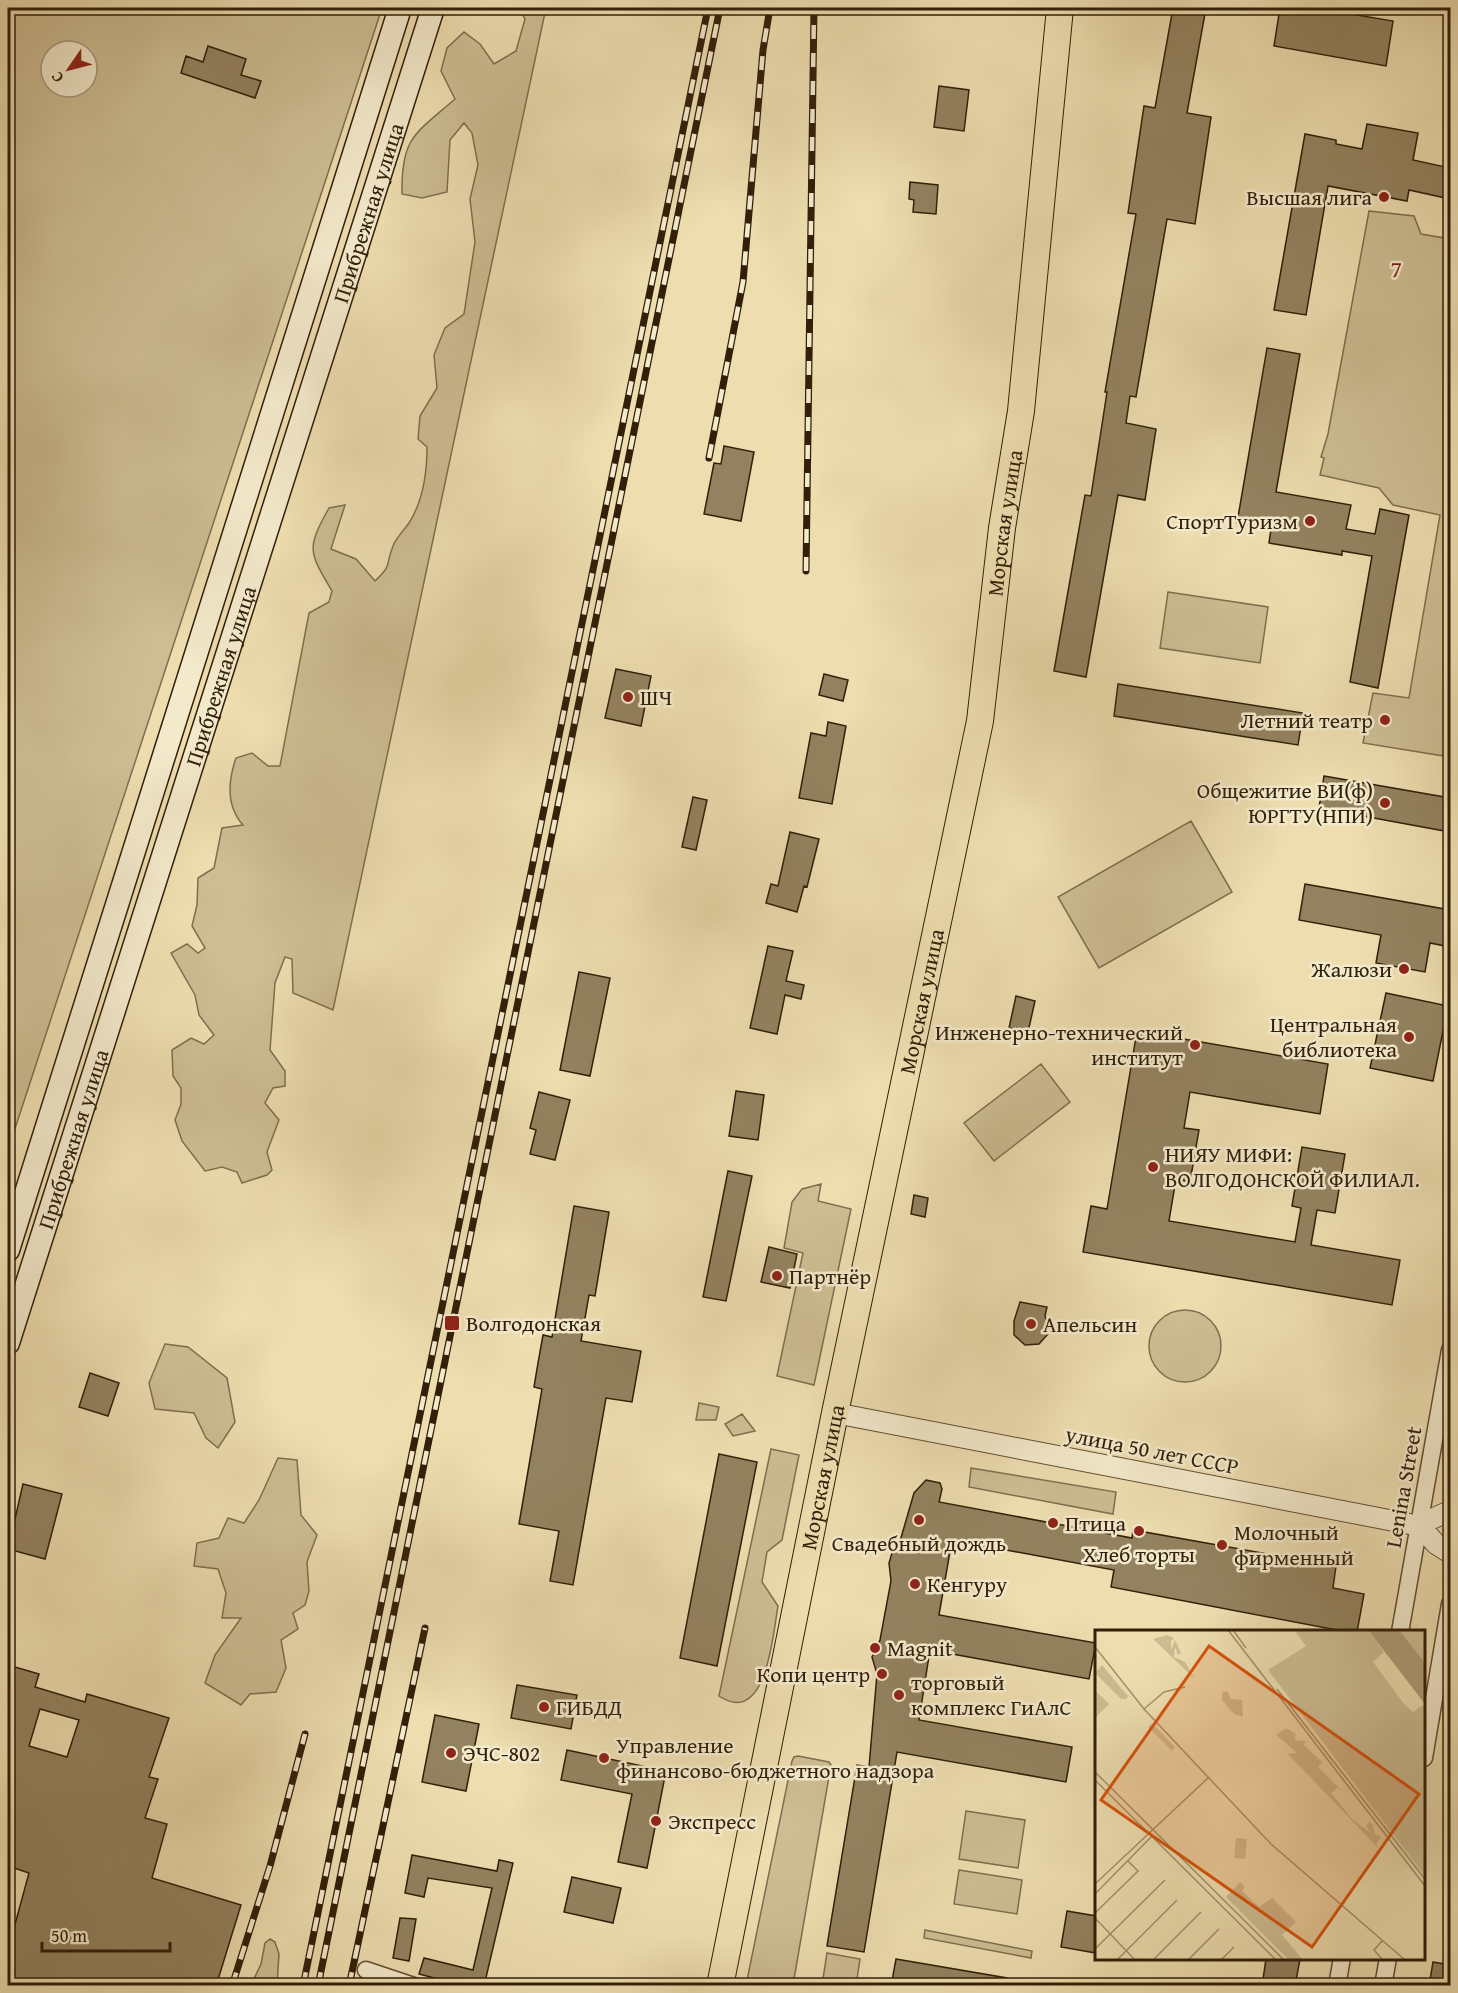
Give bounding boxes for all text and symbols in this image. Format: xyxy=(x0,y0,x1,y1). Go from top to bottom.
north arrow xyxy=(39,39,99,99)
text: С xyxy=(44,67,69,88)
street label: Прибрежная улица xyxy=(324,118,412,307)
place label: Высшая лига xyxy=(1246,181,1373,213)
marker: Высшая лига xyxy=(1377,190,1391,204)
district label: 7 xyxy=(1390,251,1404,286)
street label: Морская улица xyxy=(978,447,1031,598)
place label: СпортТуризм xyxy=(1166,505,1298,537)
marker: СпортТуризм xyxy=(1303,514,1317,528)
street label: Прибрежная улица xyxy=(177,581,264,770)
place label: ШЧ xyxy=(640,681,672,713)
marker: ШЧ xyxy=(621,690,635,704)
place label: Летний театр xyxy=(1240,704,1373,736)
marker: Летний театр xyxy=(1378,713,1392,727)
place label: Общежитие ВИ(ф) ЮРГТУ(НПИ) xyxy=(1197,774,1373,831)
marker: Общежитие ВИ(ф) ЮРГТУ(НПИ) xyxy=(1378,796,1392,810)
street label: Морская улица xyxy=(890,925,952,1077)
place label: Жалюзи xyxy=(1310,953,1392,985)
marker: Жалюзи xyxy=(1397,962,1411,976)
place label: Центральная библиотека xyxy=(1270,1008,1398,1065)
place label: Инженерно-технический институт xyxy=(935,1016,1183,1073)
marker: Центральная библиотека xyxy=(1402,1030,1416,1044)
marker: Инженерно-технический институт xyxy=(1188,1038,1202,1052)
street label: Прибрежная улица xyxy=(29,1044,117,1233)
place label: НИЯУ МИФИ: ВОЛГОДОНСКОЙ ФИЛИАЛ. xyxy=(1165,1138,1420,1195)
marker: НИЯУ МИФИ: ВОЛГОДОНСКОЙ ФИЛИАЛ. xyxy=(1146,1160,1160,1174)
place label: Партнёр xyxy=(789,1260,871,1292)
marker: Партнёр xyxy=(770,1269,784,1283)
place label: Волгодонская xyxy=(466,1307,601,1339)
place label: Апельсин xyxy=(1043,1308,1137,1340)
marker: Волгодонская xyxy=(443,1314,461,1332)
marker: Апельсин xyxy=(1024,1317,1038,1331)
street label: Морская улица xyxy=(792,1401,852,1553)
street label: улица 50 лет СССР xyxy=(1062,1417,1241,1482)
street label: Lenina Street xyxy=(1377,1424,1429,1550)
place label: Птица xyxy=(1065,1507,1126,1539)
marker: Свадебный дождь xyxy=(912,1513,926,1527)
marker: Птица xyxy=(1046,1516,1060,1530)
place label: Молочный фирменный xyxy=(1234,1516,1354,1573)
marker: Хлеб торты xyxy=(1132,1524,1146,1538)
place label: Свадебный дождь xyxy=(832,1527,1006,1559)
place label: Хлеб торты xyxy=(1083,1538,1195,1570)
marker: Молочный фирменный xyxy=(1215,1538,1229,1552)
place label: Кенгуру xyxy=(927,1568,1007,1600)
marker: Кенгуру xyxy=(908,1577,922,1591)
inset map xyxy=(1095,1630,1425,1960)
place label: Magnit xyxy=(887,1632,953,1664)
marker: Magnit xyxy=(868,1641,882,1655)
place label: Копи центр xyxy=(757,1658,870,1690)
place label: торговый комплекс ГиАлС xyxy=(911,1666,1072,1723)
marker: Копи центр xyxy=(875,1667,889,1681)
marker: торговый комплекс ГиАлС xyxy=(892,1688,906,1702)
place label: ГИБДД xyxy=(556,1691,622,1723)
marker: ГИБДД xyxy=(537,1700,551,1714)
place label: Управление финансово-бюджетного надзора xyxy=(616,1729,935,1786)
place label: ЭЧС-802 xyxy=(463,1737,540,1769)
marker: ЭЧС-802 xyxy=(444,1746,458,1760)
marker: Управление финансово-бюджетного надзора xyxy=(597,1751,611,1765)
place label: Экспресс xyxy=(668,1805,756,1837)
marker: Экспресс xyxy=(649,1814,663,1828)
scale bar xyxy=(42,1915,170,1953)
text: 50 m xyxy=(51,1922,87,1949)

